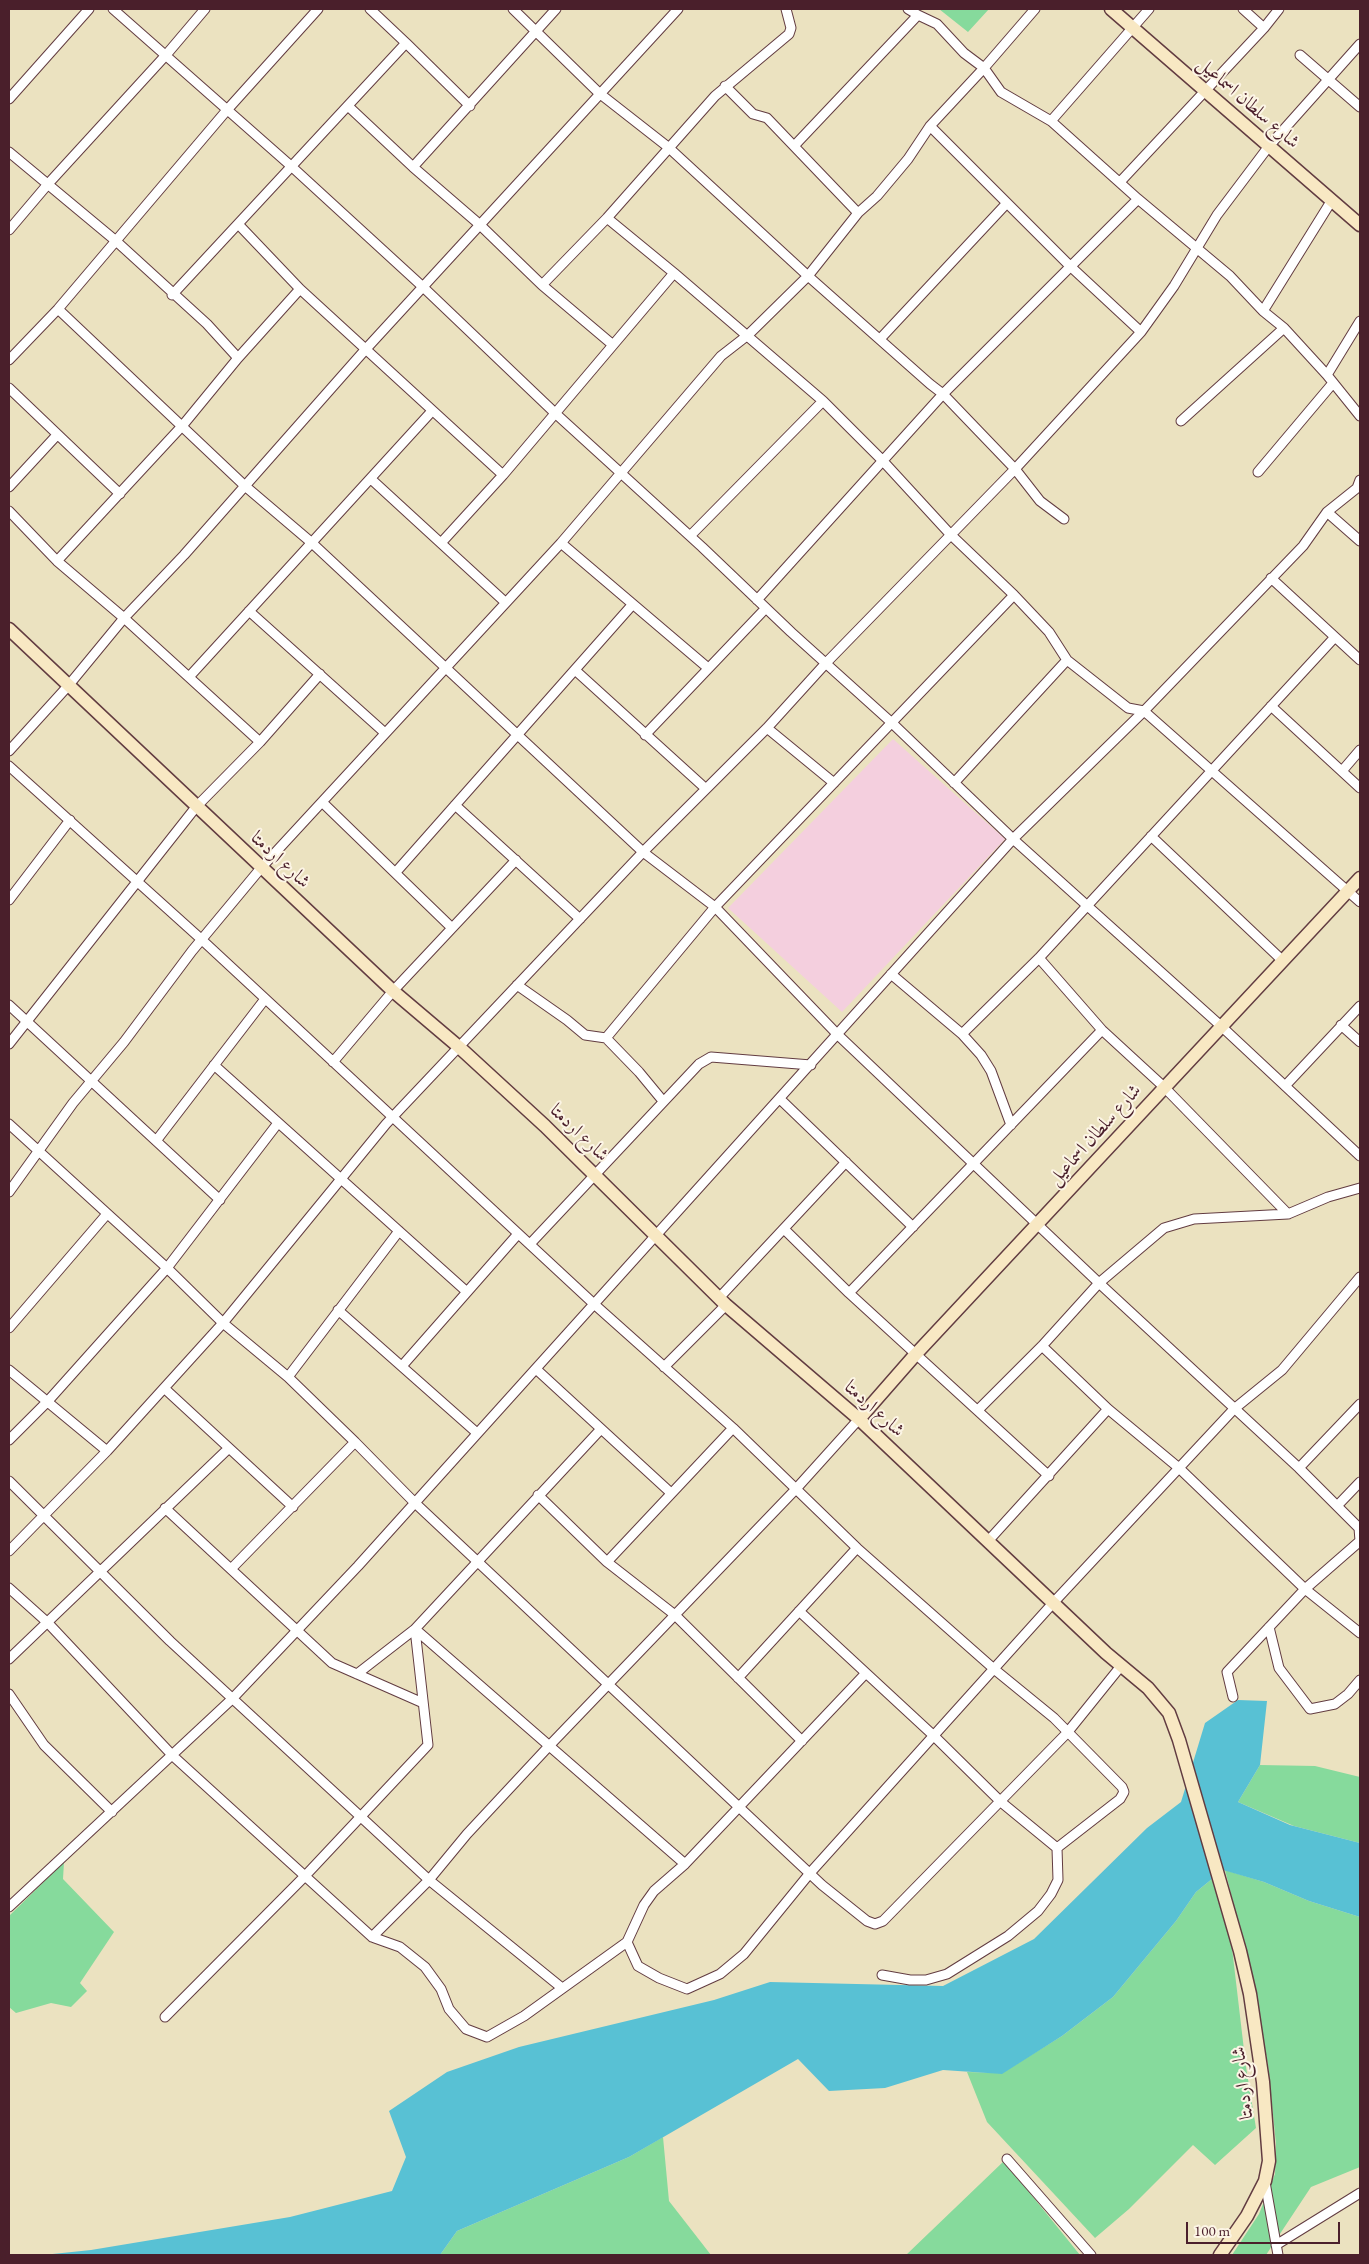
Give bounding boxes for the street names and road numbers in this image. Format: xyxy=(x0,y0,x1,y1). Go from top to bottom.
street label: شارع سلطان اسماعيل xyxy=(1192,52,1304,154)
street label: شارع اردمتا xyxy=(245,827,315,893)
street label: شارع سلطان اسماعيل xyxy=(1044,1080,1146,1190)
street label: شارع اردمتا xyxy=(545,1099,613,1167)
street label: شارع اردمتا xyxy=(839,1376,909,1442)
street label: شارع اردمتا xyxy=(1227,2045,1259,2121)

